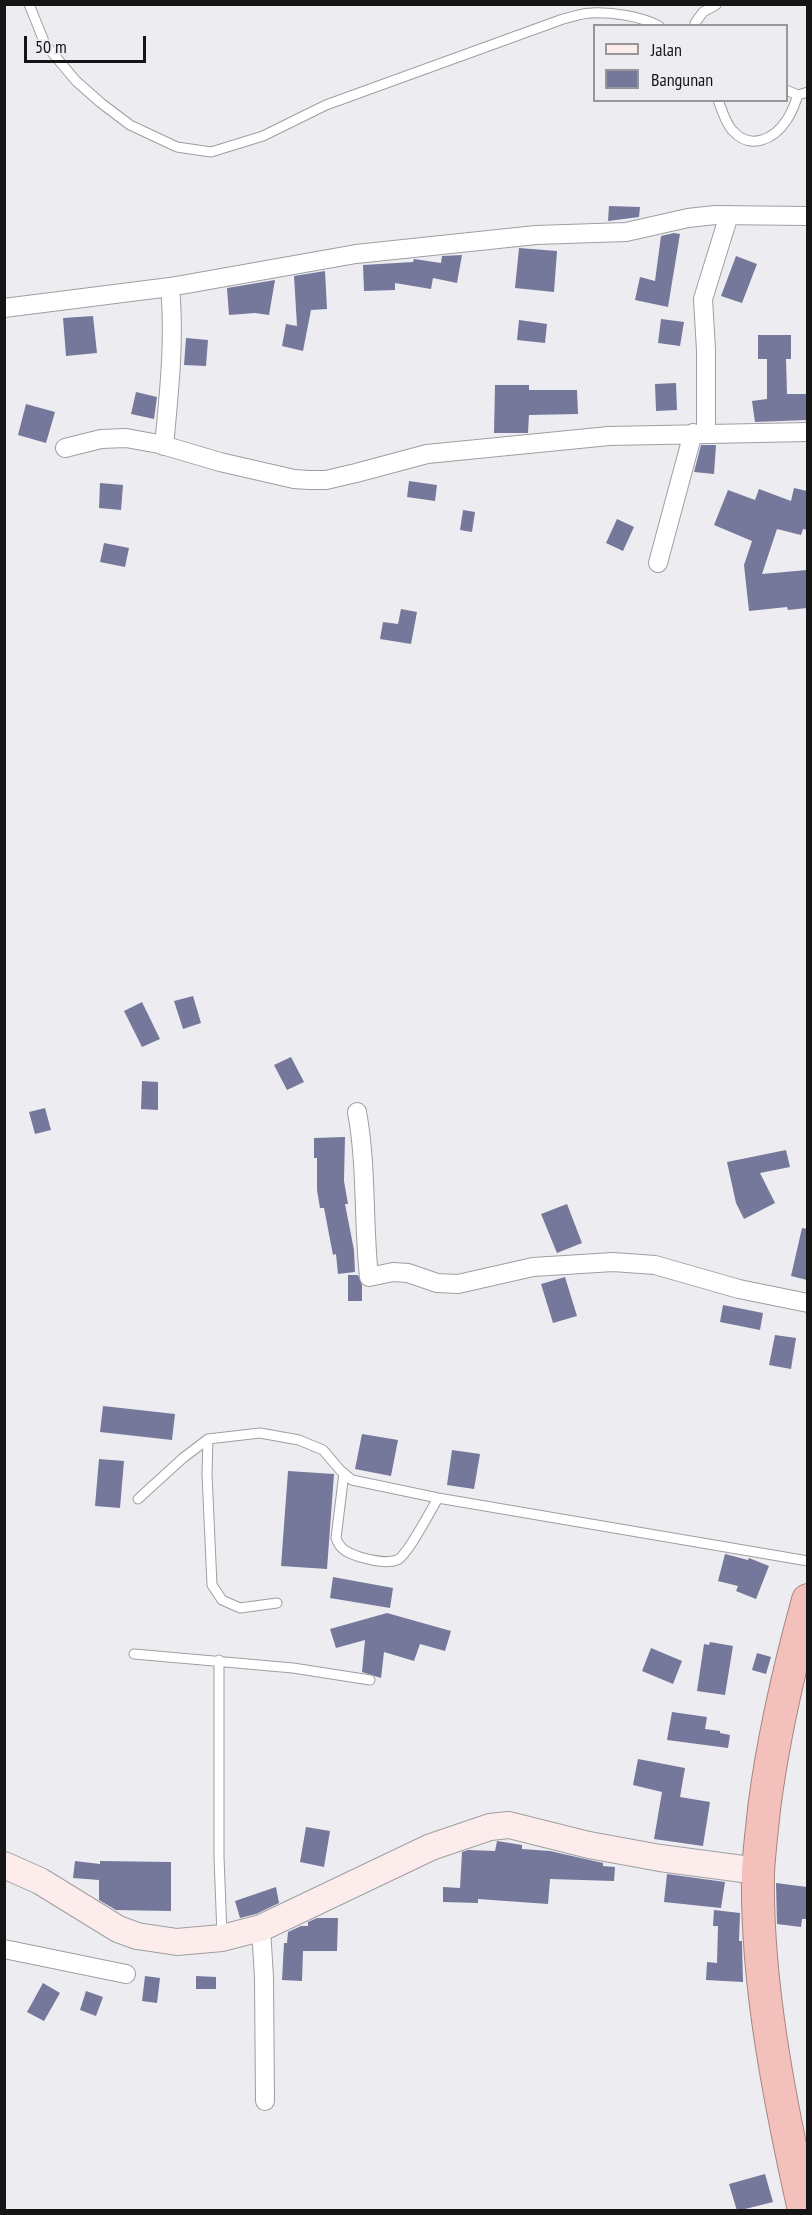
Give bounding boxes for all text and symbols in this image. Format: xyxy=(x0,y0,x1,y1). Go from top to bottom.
scale bar xyxy=(27,24,148,62)
legend xyxy=(593,24,788,102)
text: 50 m xyxy=(35,35,67,58)
text: Jalan xyxy=(651,38,682,61)
text: Bangunan xyxy=(651,68,713,91)

